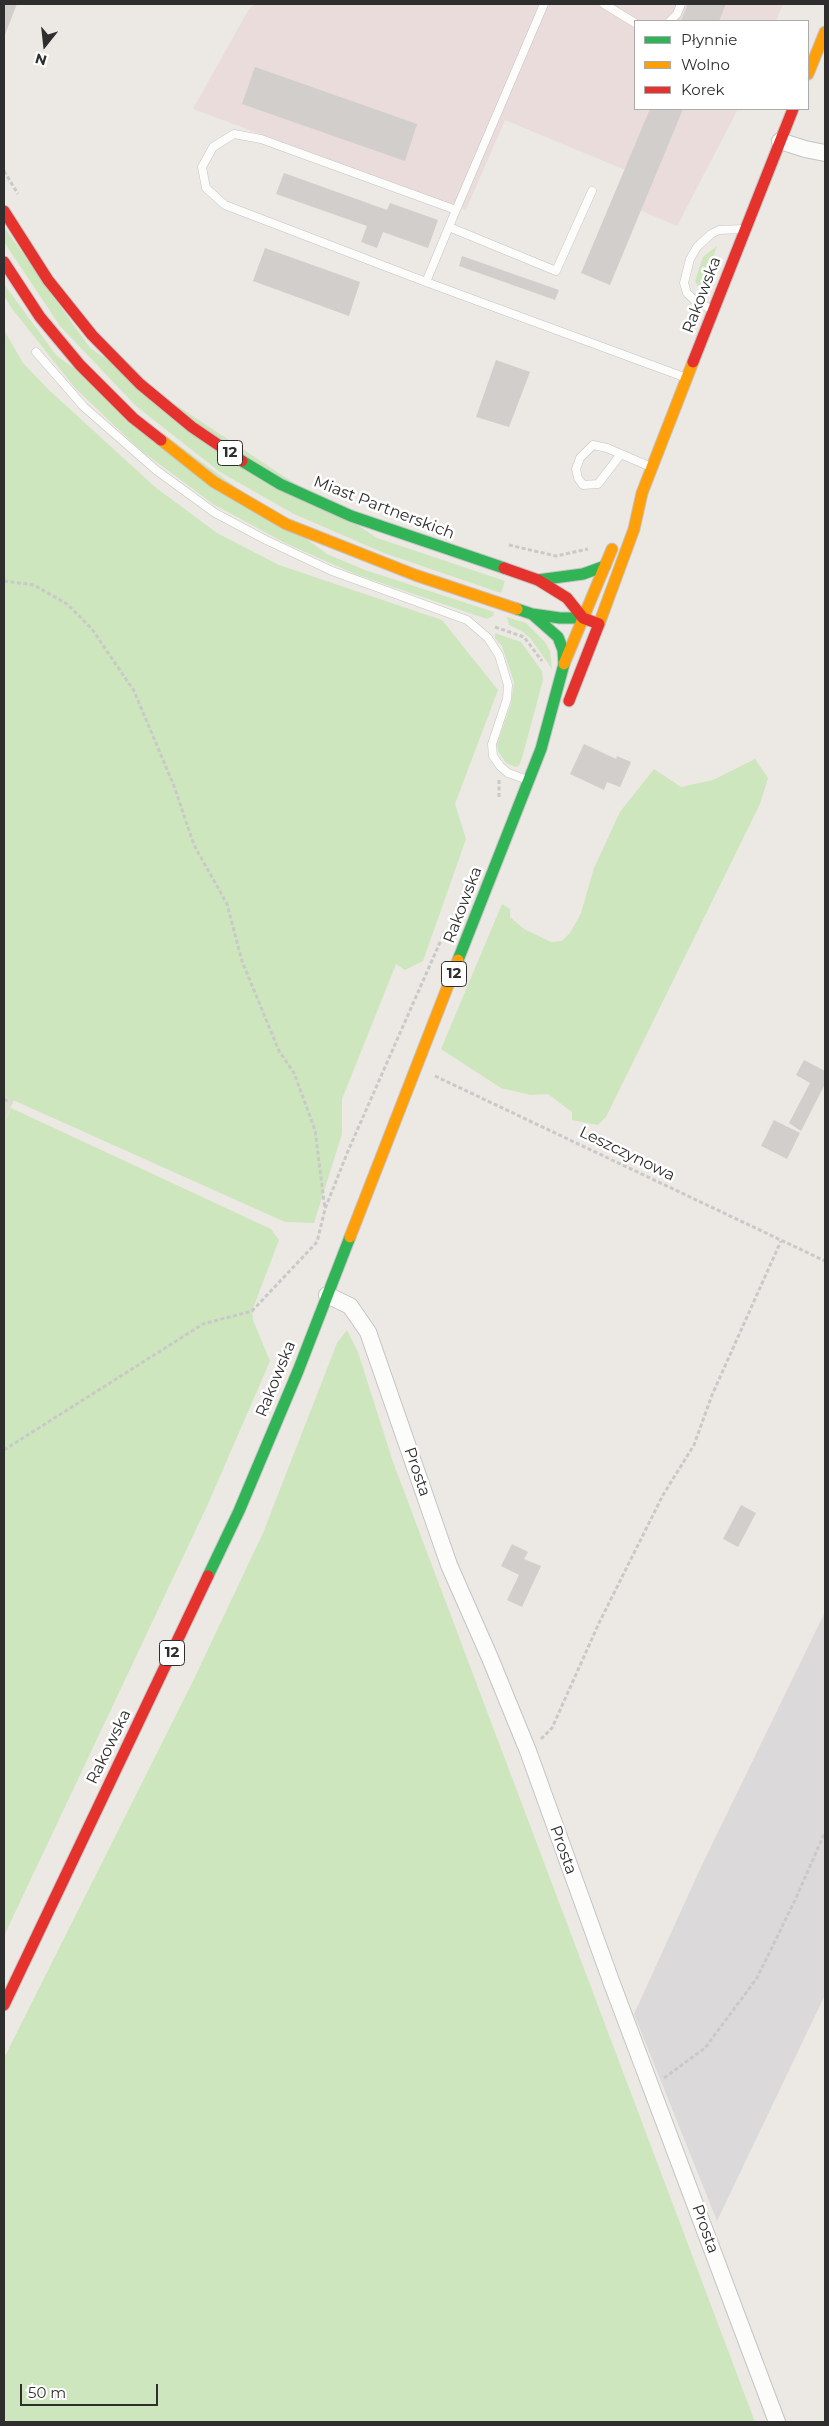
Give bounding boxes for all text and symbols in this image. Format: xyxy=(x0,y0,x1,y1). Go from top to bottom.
north arrow xyxy=(20,20,70,70)
legend xyxy=(634,20,809,110)
text: Płynnie xyxy=(681,30,737,49)
text: N xyxy=(33,49,49,70)
text: Wolno xyxy=(681,55,730,74)
text: Korek xyxy=(681,80,725,99)
street label: Rakowska xyxy=(679,254,725,336)
road number: 12 xyxy=(218,440,242,466)
street label: Miast Partnerskich xyxy=(311,472,457,544)
street label: Rakowska xyxy=(440,864,486,946)
road number: 12 xyxy=(442,962,466,986)
street label: Leszczynowa xyxy=(576,1123,678,1185)
street label: Rakowska xyxy=(252,1338,300,1420)
street label: Prosta xyxy=(400,1445,434,1499)
road number: 12 xyxy=(160,1640,184,1666)
street label: Rakowska xyxy=(83,1707,135,1787)
street label: Prosta xyxy=(545,1823,581,1877)
street label: Prosta xyxy=(687,2202,723,2256)
scale bar xyxy=(22,2374,160,2406)
text: 50 m xyxy=(28,2383,66,2402)

